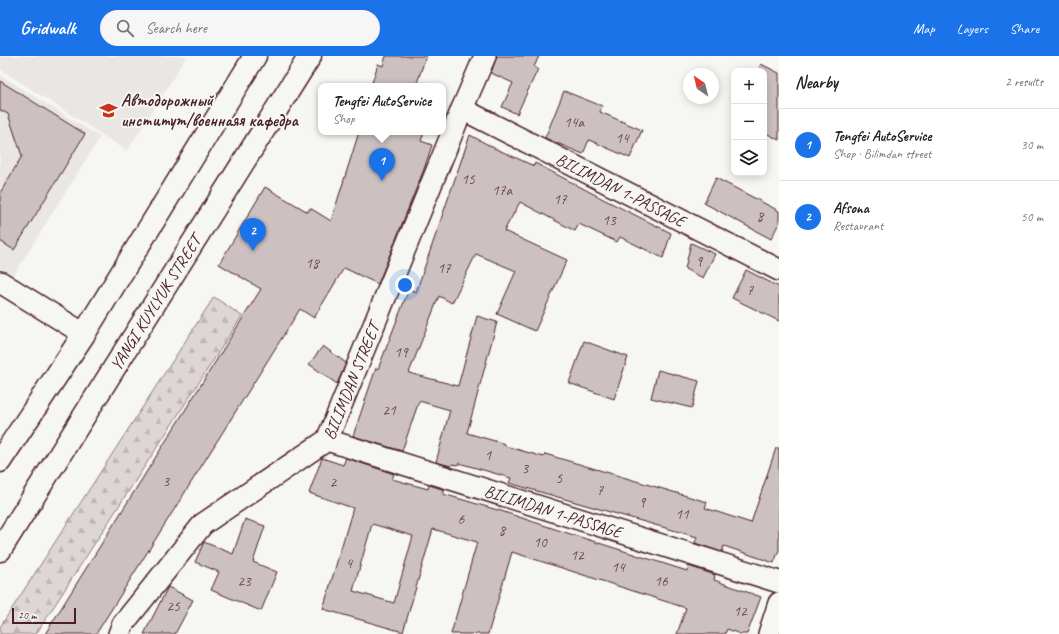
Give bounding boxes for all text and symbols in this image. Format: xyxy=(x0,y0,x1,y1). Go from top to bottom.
search box xyxy=(100,10,380,46)
text: Gridwalk xyxy=(20,16,76,40)
icon: search xyxy=(114,17,136,39)
text: Search here xyxy=(146,19,207,38)
text: Map xyxy=(913,20,935,37)
text: Layers xyxy=(957,20,988,37)
text: Share xyxy=(1010,20,1039,37)
north arrow xyxy=(683,68,719,104)
map controls xyxy=(731,68,767,176)
button: + xyxy=(731,68,767,104)
text: Nearby xyxy=(795,72,838,93)
text: 2 results xyxy=(1005,74,1043,90)
popup xyxy=(318,83,446,135)
place label: Автодорожный институт/военнаяя кафедра xyxy=(121,90,300,131)
text: Tengfei AutoService xyxy=(333,92,431,111)
school or university icon: Автодорожный институт/военнаяя кафедра xyxy=(98,100,118,120)
button: − xyxy=(731,104,767,140)
text: Shop xyxy=(333,111,355,127)
house number: 14a xyxy=(564,113,585,132)
text: Tengfei AutoService xyxy=(833,127,932,146)
house number: 14 xyxy=(615,129,630,148)
text: 1 xyxy=(805,137,811,153)
text: 30 m xyxy=(1021,137,1043,153)
button: layers xyxy=(731,140,767,176)
text: Shop · Bilimdan street xyxy=(833,146,931,162)
pin: 1 xyxy=(369,148,395,181)
street label: BILIMDAN 1-PASSAGE xyxy=(552,148,691,232)
house number: 15 xyxy=(461,170,476,189)
house number: 17a xyxy=(492,181,513,200)
house number: 17 xyxy=(553,190,568,209)
text: Afsona xyxy=(833,199,869,218)
house number: 8 xyxy=(757,207,765,226)
text: 2 xyxy=(805,209,811,225)
text: 50 m xyxy=(1021,209,1043,225)
house number: 13 xyxy=(602,211,617,230)
pin: 2 xyxy=(240,218,266,251)
text: Restaurant xyxy=(833,218,883,234)
street label: YANGI KUYLYUK STREET xyxy=(105,228,208,374)
house number: 9 xyxy=(696,252,704,271)
house number: 18 xyxy=(305,254,320,273)
house number: 17 xyxy=(437,259,452,278)
your location xyxy=(395,275,415,295)
house number: 7 xyxy=(747,281,755,300)
street label: BILIMDAN STREET xyxy=(318,316,386,442)
house number: 19 xyxy=(394,343,409,362)
house number: 21 xyxy=(382,401,397,420)
house number: 1 xyxy=(485,446,493,465)
house number: 3 xyxy=(522,459,530,478)
house number: 5 xyxy=(556,469,564,488)
house number: 3 xyxy=(163,472,171,491)
house number: 2 xyxy=(330,473,338,492)
street label: BILIMDAN 1-PASSAGE xyxy=(482,480,627,543)
house number: 7 xyxy=(597,481,605,500)
house number: 9 xyxy=(639,493,647,512)
house number: 11 xyxy=(675,505,690,524)
house number: 6 xyxy=(458,510,466,529)
house number: 8 xyxy=(499,521,507,540)
house number: 10 xyxy=(533,533,548,552)
house number: 12 xyxy=(570,546,585,565)
house number: 4 xyxy=(346,554,354,573)
house number: 14 xyxy=(611,558,626,577)
house number: 23 xyxy=(237,572,252,591)
house number: 16 xyxy=(654,572,669,591)
house number: 25 xyxy=(166,597,181,616)
house number: 12 xyxy=(733,602,748,621)
scale bar xyxy=(12,606,76,625)
text: 20 m xyxy=(18,608,37,622)

